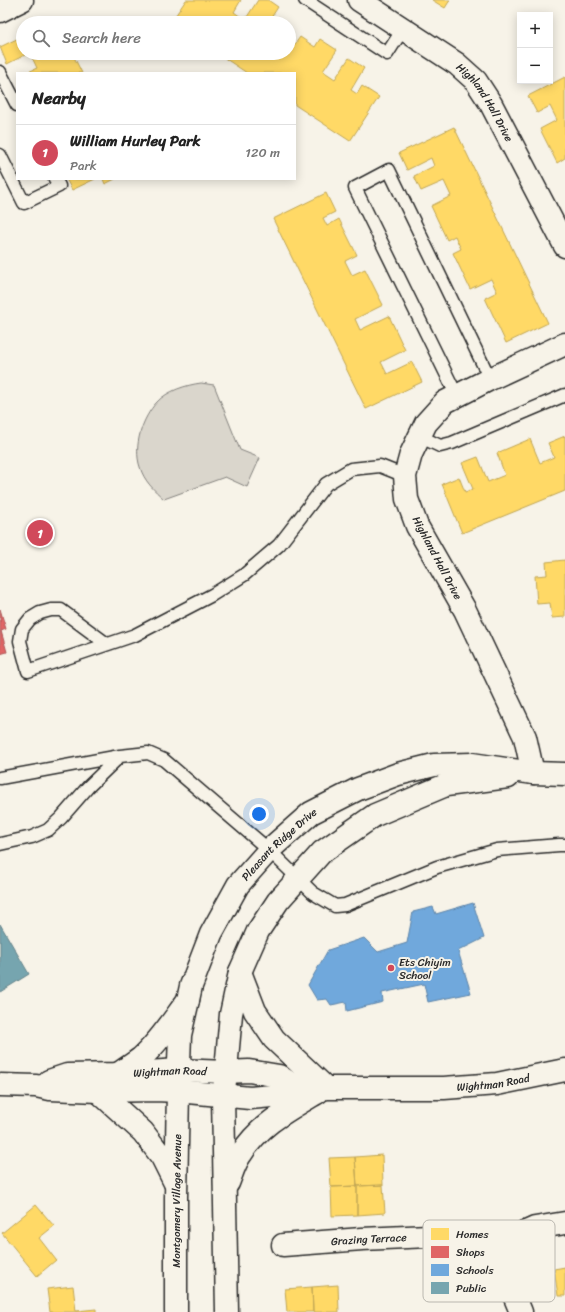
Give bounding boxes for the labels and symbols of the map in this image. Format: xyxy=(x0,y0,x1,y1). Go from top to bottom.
street label: Highland Hall Drive xyxy=(452,58,519,145)
street label: Highland Hall Drive xyxy=(407,513,467,604)
pin: 1 xyxy=(27,518,53,548)
street label: Pleasant Ridge Drive xyxy=(236,802,320,885)
your location xyxy=(249,804,269,824)
place label: Ets Chiyim School xyxy=(399,953,451,985)
marker: Ets Chiyim School xyxy=(386,963,396,973)
street label: Wightman Road xyxy=(133,1060,208,1082)
street label: Wightman Road xyxy=(456,1068,533,1097)
street label: Montgomery Village Avenue xyxy=(166,1133,187,1268)
legend xyxy=(423,1220,555,1302)
text: Homes xyxy=(456,1225,489,1244)
street label: Grazing Terrace xyxy=(330,1227,407,1251)
text: Shops xyxy=(456,1243,485,1262)
text: Schools xyxy=(456,1261,494,1280)
text: Public xyxy=(456,1279,487,1298)

